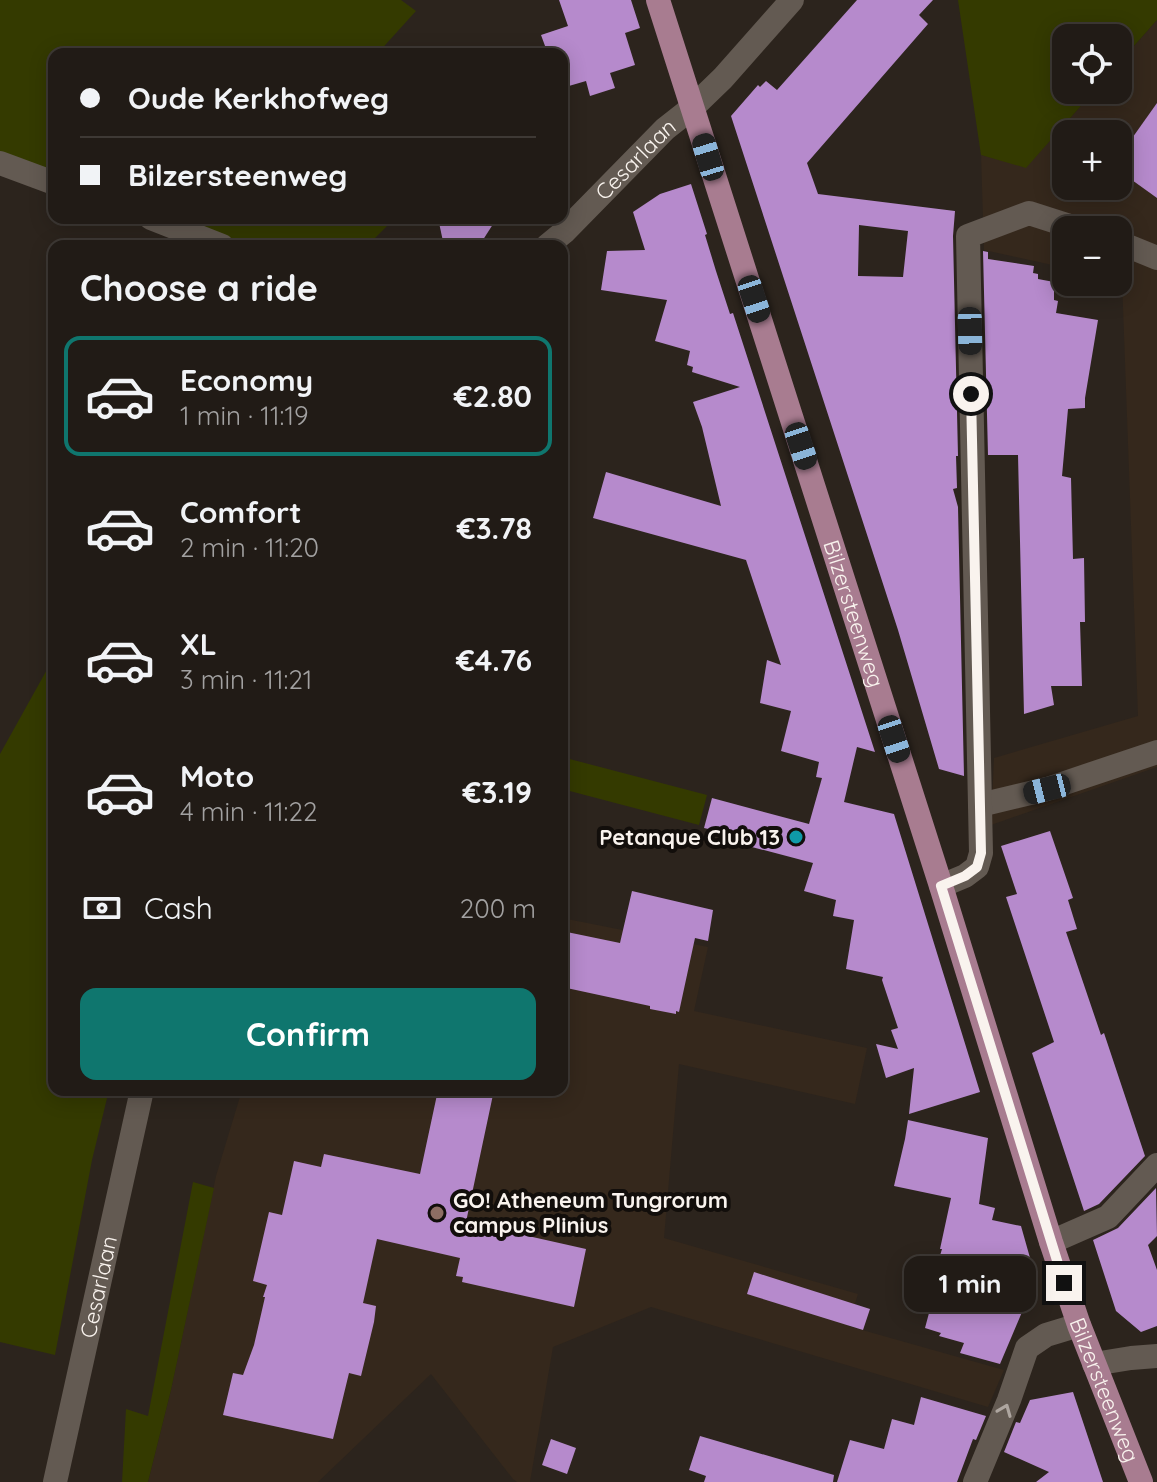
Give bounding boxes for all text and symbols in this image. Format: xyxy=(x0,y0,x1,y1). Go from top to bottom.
map controls xyxy=(1052,24,1132,296)
button: locate xyxy=(1052,24,1132,104)
text: Oude Kerkhofweg xyxy=(128,79,389,117)
street label: Cesarlaan xyxy=(589,112,681,206)
button: + xyxy=(1052,120,1132,200)
car xyxy=(690,131,726,183)
text: Bilzersteenweg xyxy=(128,156,347,194)
button: − xyxy=(1052,216,1132,296)
text: Choose a ride xyxy=(80,265,318,310)
car xyxy=(735,272,773,326)
car xyxy=(958,307,982,355)
icon: car xyxy=(84,360,156,432)
text: Economy xyxy=(180,361,313,399)
route start xyxy=(953,376,989,412)
text: €2.80 xyxy=(454,377,532,415)
text: 1 min · 11:19 xyxy=(180,399,309,432)
car xyxy=(782,419,820,473)
icon: car xyxy=(84,492,156,564)
text: Comfort xyxy=(180,493,301,531)
text: €3.78 xyxy=(457,509,532,547)
text: 2 min · 11:20 xyxy=(180,531,319,564)
street label: Bilzersteenweg xyxy=(817,536,891,691)
icon: car xyxy=(84,624,156,696)
text: XL xyxy=(180,625,217,663)
text: €4.76 xyxy=(456,641,532,679)
text: 3 min · 11:21 xyxy=(180,663,312,696)
car xyxy=(875,712,913,766)
icon: car xyxy=(84,756,156,828)
text: Moto xyxy=(180,757,254,795)
car xyxy=(1021,772,1073,806)
text: €3.19 xyxy=(462,773,532,811)
text: 4 min · 11:22 xyxy=(180,795,317,828)
place label: Petanque Club 13 xyxy=(599,823,780,851)
marker: Petanque Club 13 xyxy=(787,828,805,846)
icon: cash xyxy=(80,886,124,930)
text: Cash xyxy=(144,889,213,927)
text: 200 m xyxy=(460,892,536,925)
button: Confirm xyxy=(80,988,536,1080)
place label: GO! Atheneum Tungrorum campus Plinius xyxy=(453,1186,728,1239)
marker: GO! Atheneum Tungrorum campus Plinius xyxy=(428,1204,446,1222)
street label: Cesarlaan xyxy=(73,1233,123,1340)
callout: 1 min xyxy=(904,1255,1036,1311)
route end xyxy=(1046,1265,1082,1301)
text: 1 min xyxy=(939,1267,1002,1300)
street label: Bilzersteenweg xyxy=(1063,1313,1146,1466)
one-way arrow xyxy=(995,1404,1012,1418)

